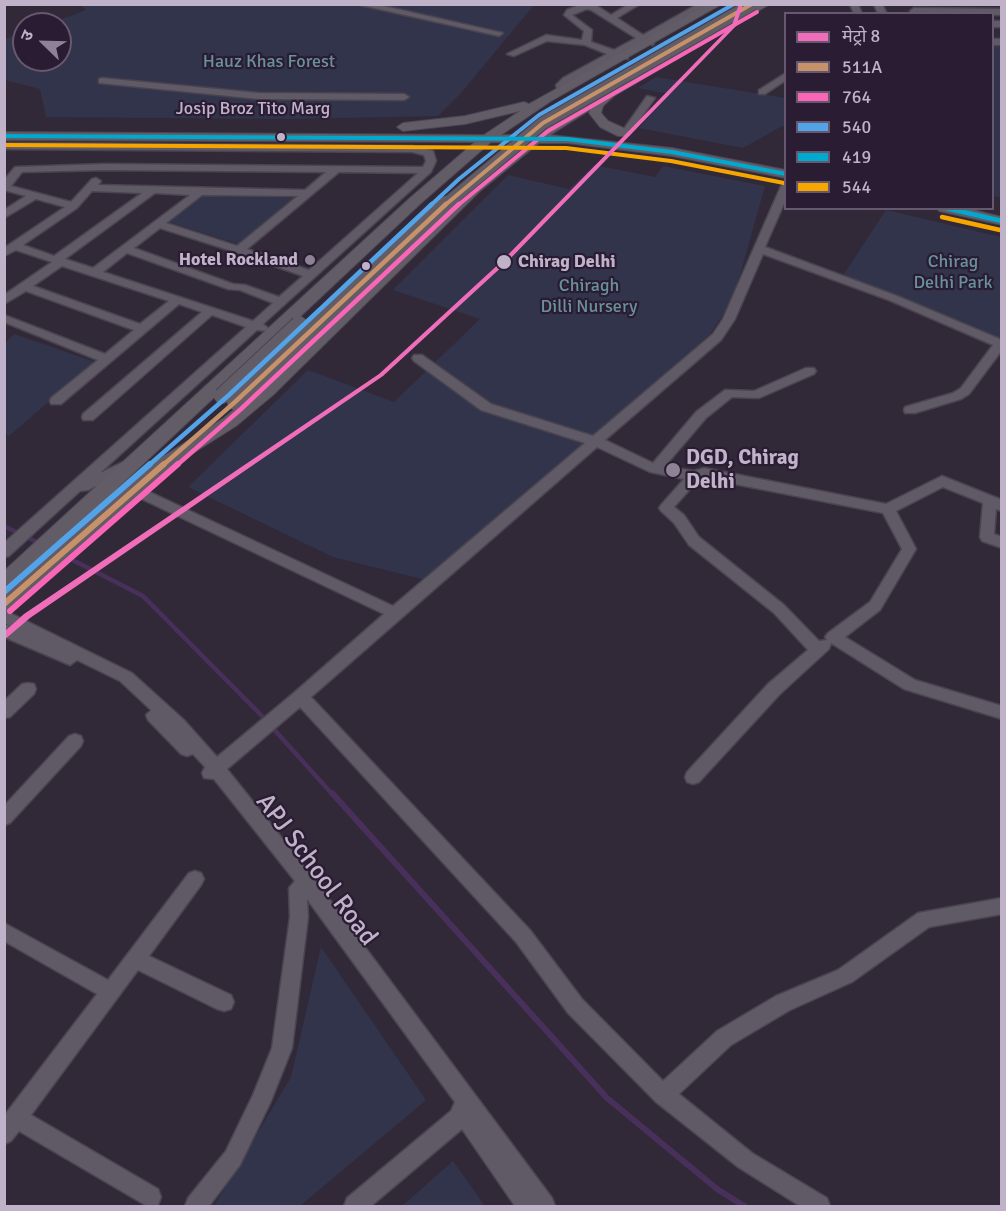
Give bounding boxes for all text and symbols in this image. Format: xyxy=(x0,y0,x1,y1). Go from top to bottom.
north arrow xyxy=(12,12,72,72)
legend xyxy=(784,12,994,210)
text: मेट्रो 8 xyxy=(842,25,880,47)
text: उ xyxy=(16,28,38,44)
park label: Hauz Khas Forest xyxy=(203,51,335,73)
text: 511A xyxy=(842,56,882,78)
text: 764 xyxy=(842,86,871,108)
street label: Josip Broz Tito Marg xyxy=(176,98,330,120)
text: 540 xyxy=(842,116,871,138)
unlabelled marker xyxy=(275,131,287,143)
text: 419 xyxy=(842,146,871,168)
text: 544 xyxy=(842,176,871,198)
place label: Hotel Rockland xyxy=(179,249,298,271)
place label: Chirag Delhi xyxy=(518,251,616,273)
park label: Chirag Delhi Park xyxy=(913,251,993,294)
marker: Hotel Rockland xyxy=(303,253,317,267)
marker: Chirag Delhi xyxy=(495,253,513,271)
unlabelled marker xyxy=(360,260,372,272)
park label: Chiragh Dilli Nursery xyxy=(541,275,637,318)
place label: DGD, Chirag Delhi xyxy=(686,445,799,495)
marker: DGD, Chirag Delhi xyxy=(664,461,682,479)
street label: APJ School Road xyxy=(249,788,383,952)

